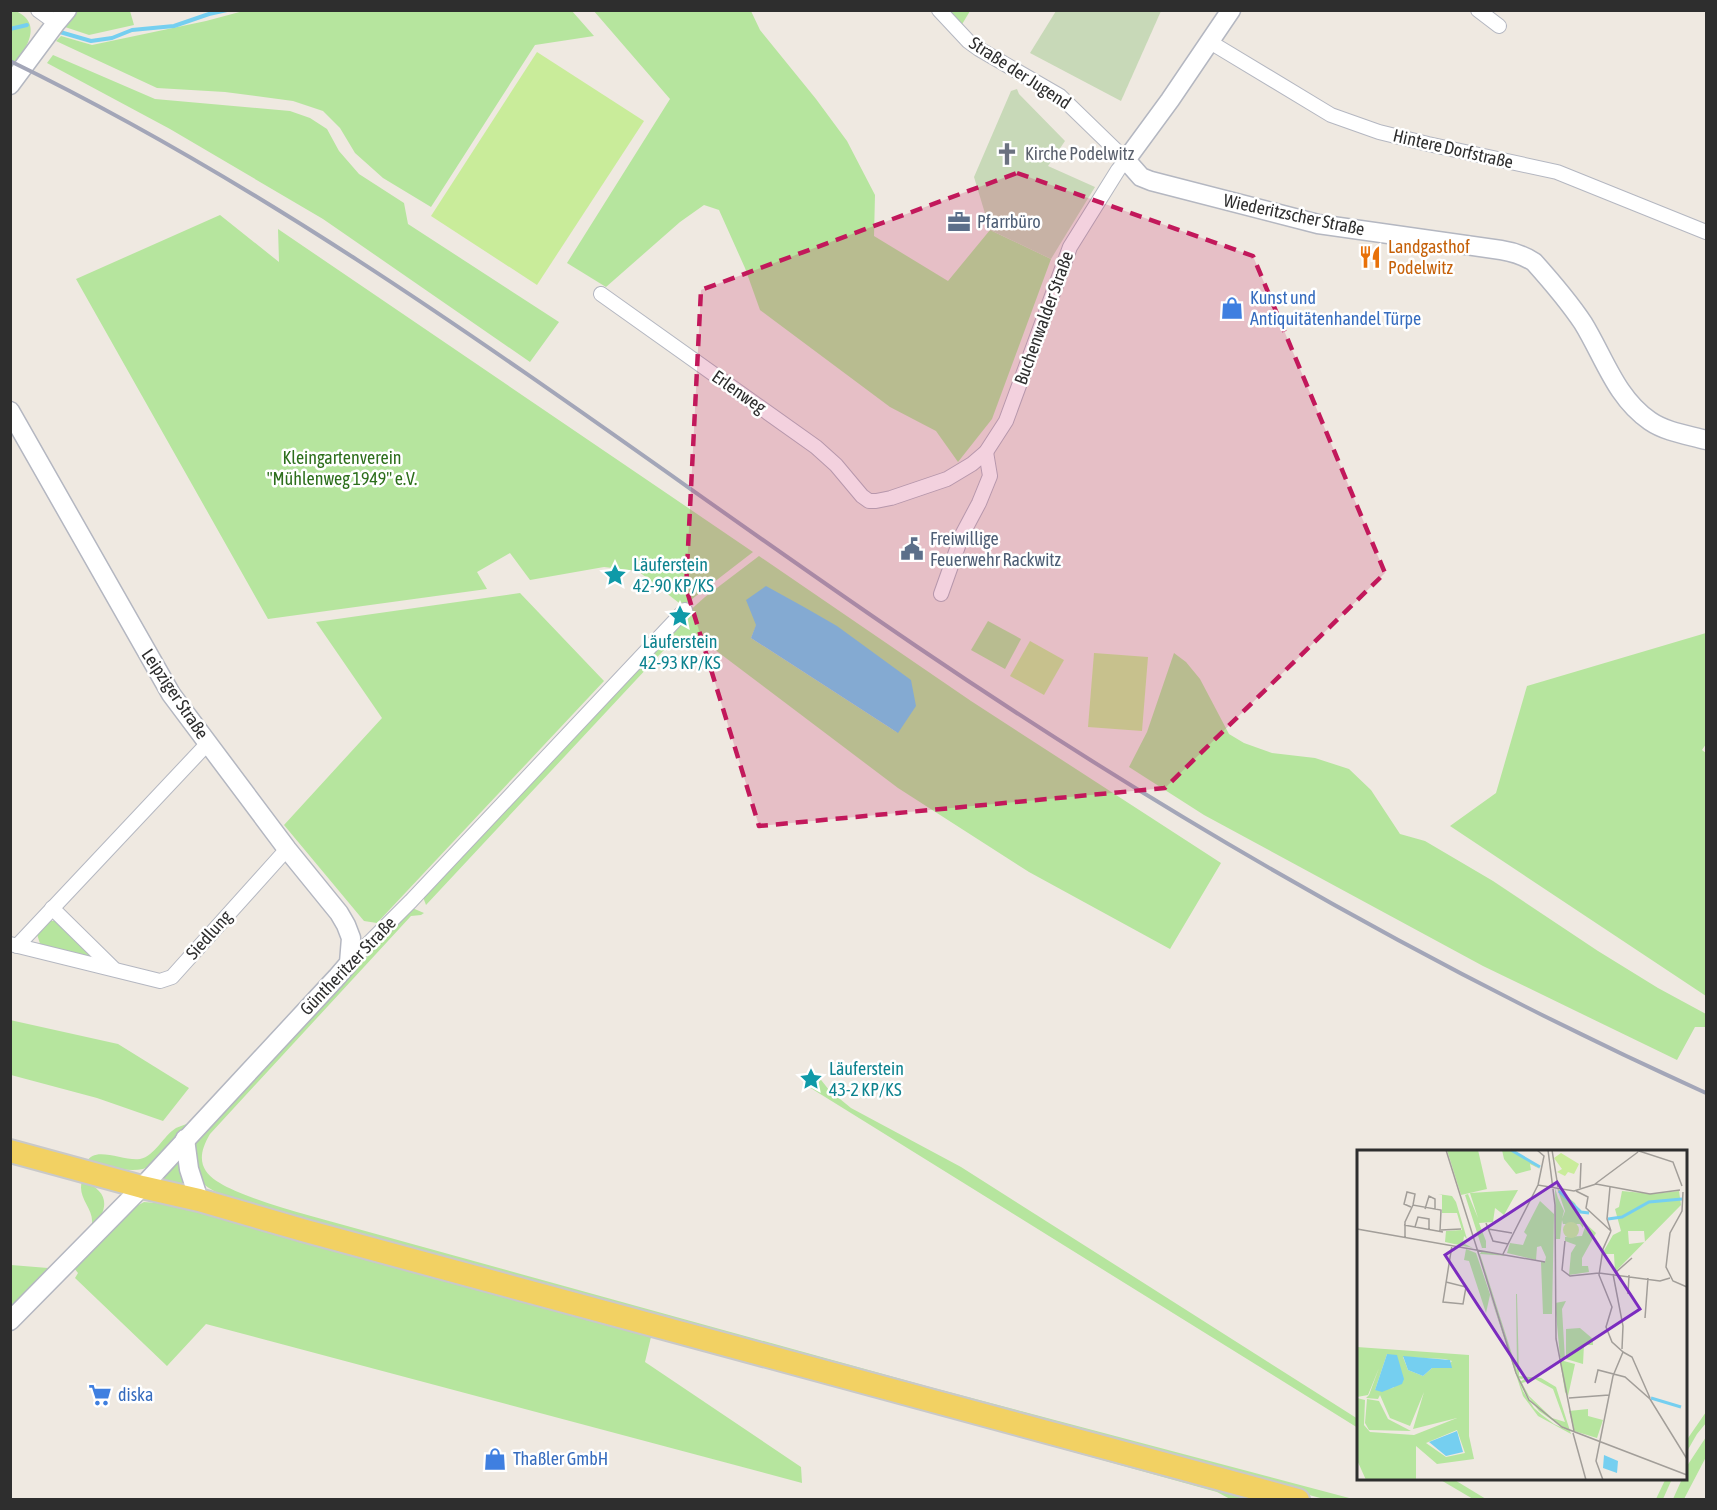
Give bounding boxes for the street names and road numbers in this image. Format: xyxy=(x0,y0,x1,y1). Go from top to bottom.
street label: Straße der Jugend xyxy=(966,32,1075,113)
street label: Hintere Dorfstraße xyxy=(1391,124,1515,173)
street label: Wiederitzscher Straße xyxy=(1222,189,1366,240)
street label: Buchenwalder Straße xyxy=(1010,248,1077,387)
street label: Erlenweg xyxy=(708,366,770,418)
street label: Leipziger Straße xyxy=(138,645,213,743)
street label: Siedlung xyxy=(181,906,236,963)
street label: Güntheritzer Straße xyxy=(295,912,400,1019)

